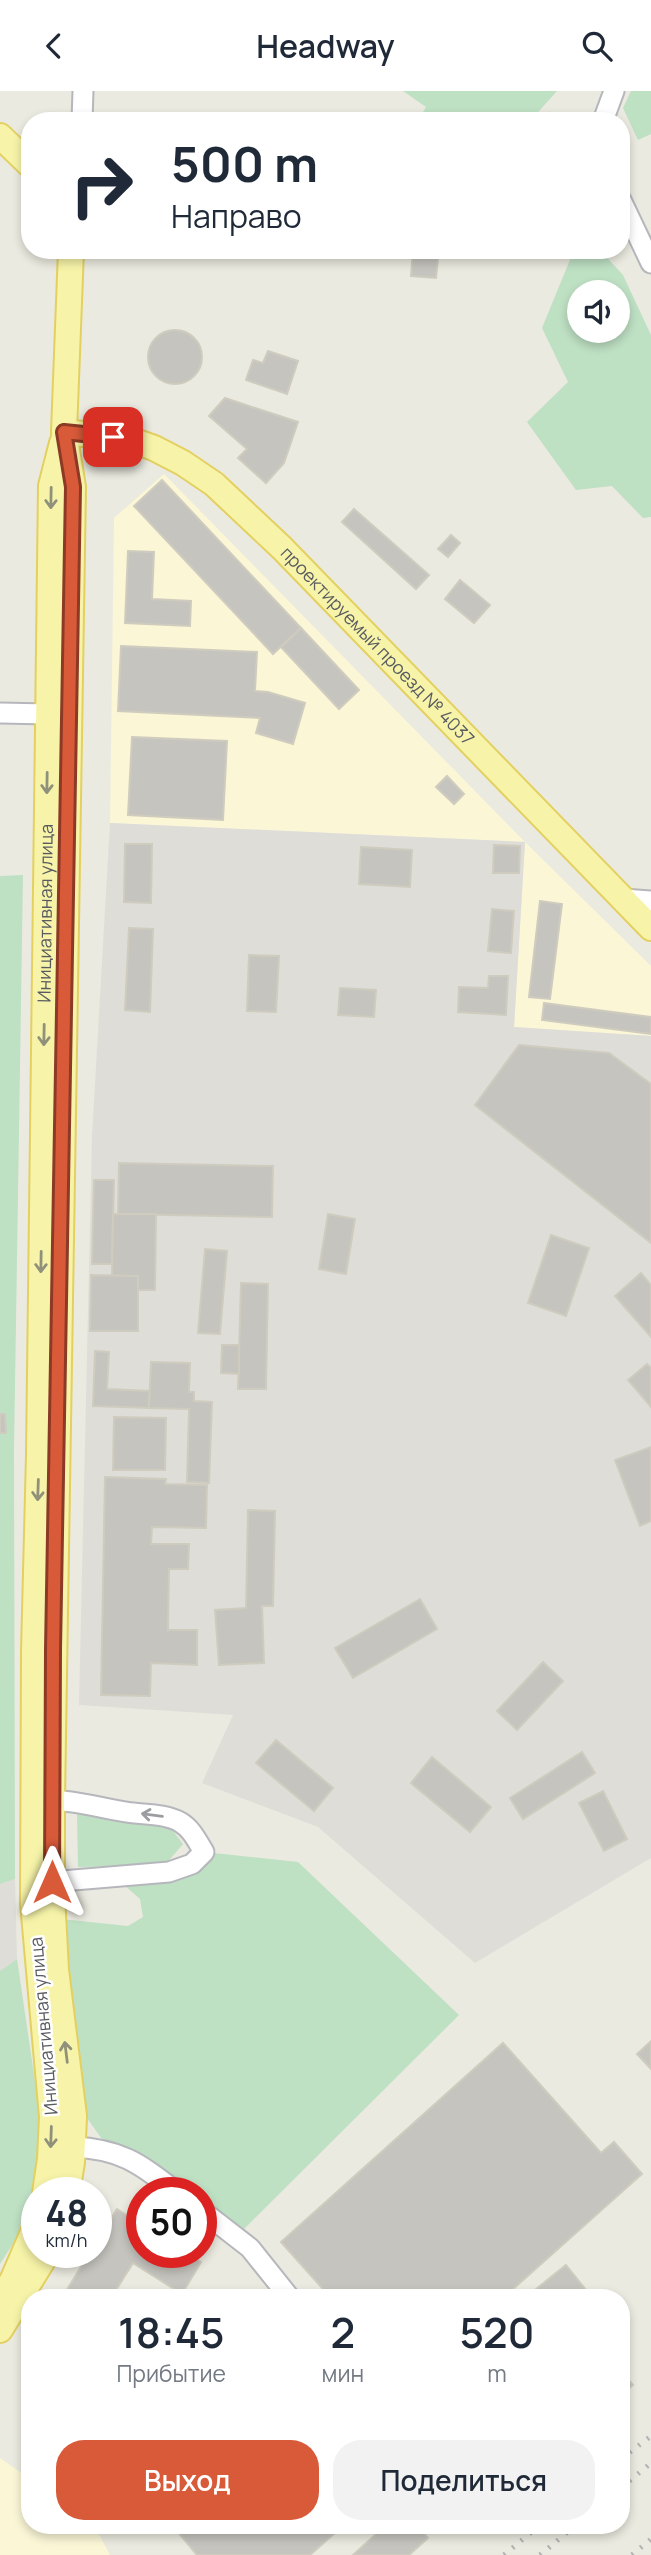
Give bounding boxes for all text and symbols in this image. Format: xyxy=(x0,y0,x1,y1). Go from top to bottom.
text: Headway xyxy=(256,24,395,68)
icon: back xyxy=(35,27,73,65)
icon: search xyxy=(578,27,616,65)
text: 500 m xyxy=(171,130,318,197)
icon: right xyxy=(56,140,147,231)
text: Направо xyxy=(171,194,302,238)
map controls xyxy=(567,280,630,343)
button: sound xyxy=(567,280,630,343)
pin xyxy=(83,407,143,467)
icon: arrive xyxy=(94,418,132,456)
one-way arrow xyxy=(44,487,58,510)
street label: проектируемый проезд № 4037 xyxy=(276,541,480,750)
one-way arrow xyxy=(40,771,54,794)
street label: Инициативная улица xyxy=(32,824,58,1003)
one-way arrow xyxy=(37,1023,51,1046)
one-way arrow xyxy=(34,1250,48,1273)
one-way arrow xyxy=(31,1478,45,1501)
one-way arrow xyxy=(141,1809,163,1822)
position arrow xyxy=(15,1845,89,1919)
street label: Инициативная улица xyxy=(23,1936,63,2116)
one-way arrow xyxy=(60,2041,73,2064)
one-way arrow xyxy=(45,2125,58,2148)
speed limit sign: 50 xyxy=(126,2177,217,2268)
text: 48 xyxy=(45,2189,88,2237)
text: km/h xyxy=(46,2228,87,2252)
text: 18:45 xyxy=(118,2303,225,2361)
text: 2 xyxy=(330,2303,355,2361)
text: 520 xyxy=(460,2303,535,2361)
text: Прибытие xyxy=(116,2357,226,2389)
text: мин xyxy=(321,2357,364,2389)
text: m xyxy=(487,2357,507,2389)
button: Выход xyxy=(56,2440,319,2520)
button: Поделиться xyxy=(333,2440,595,2520)

